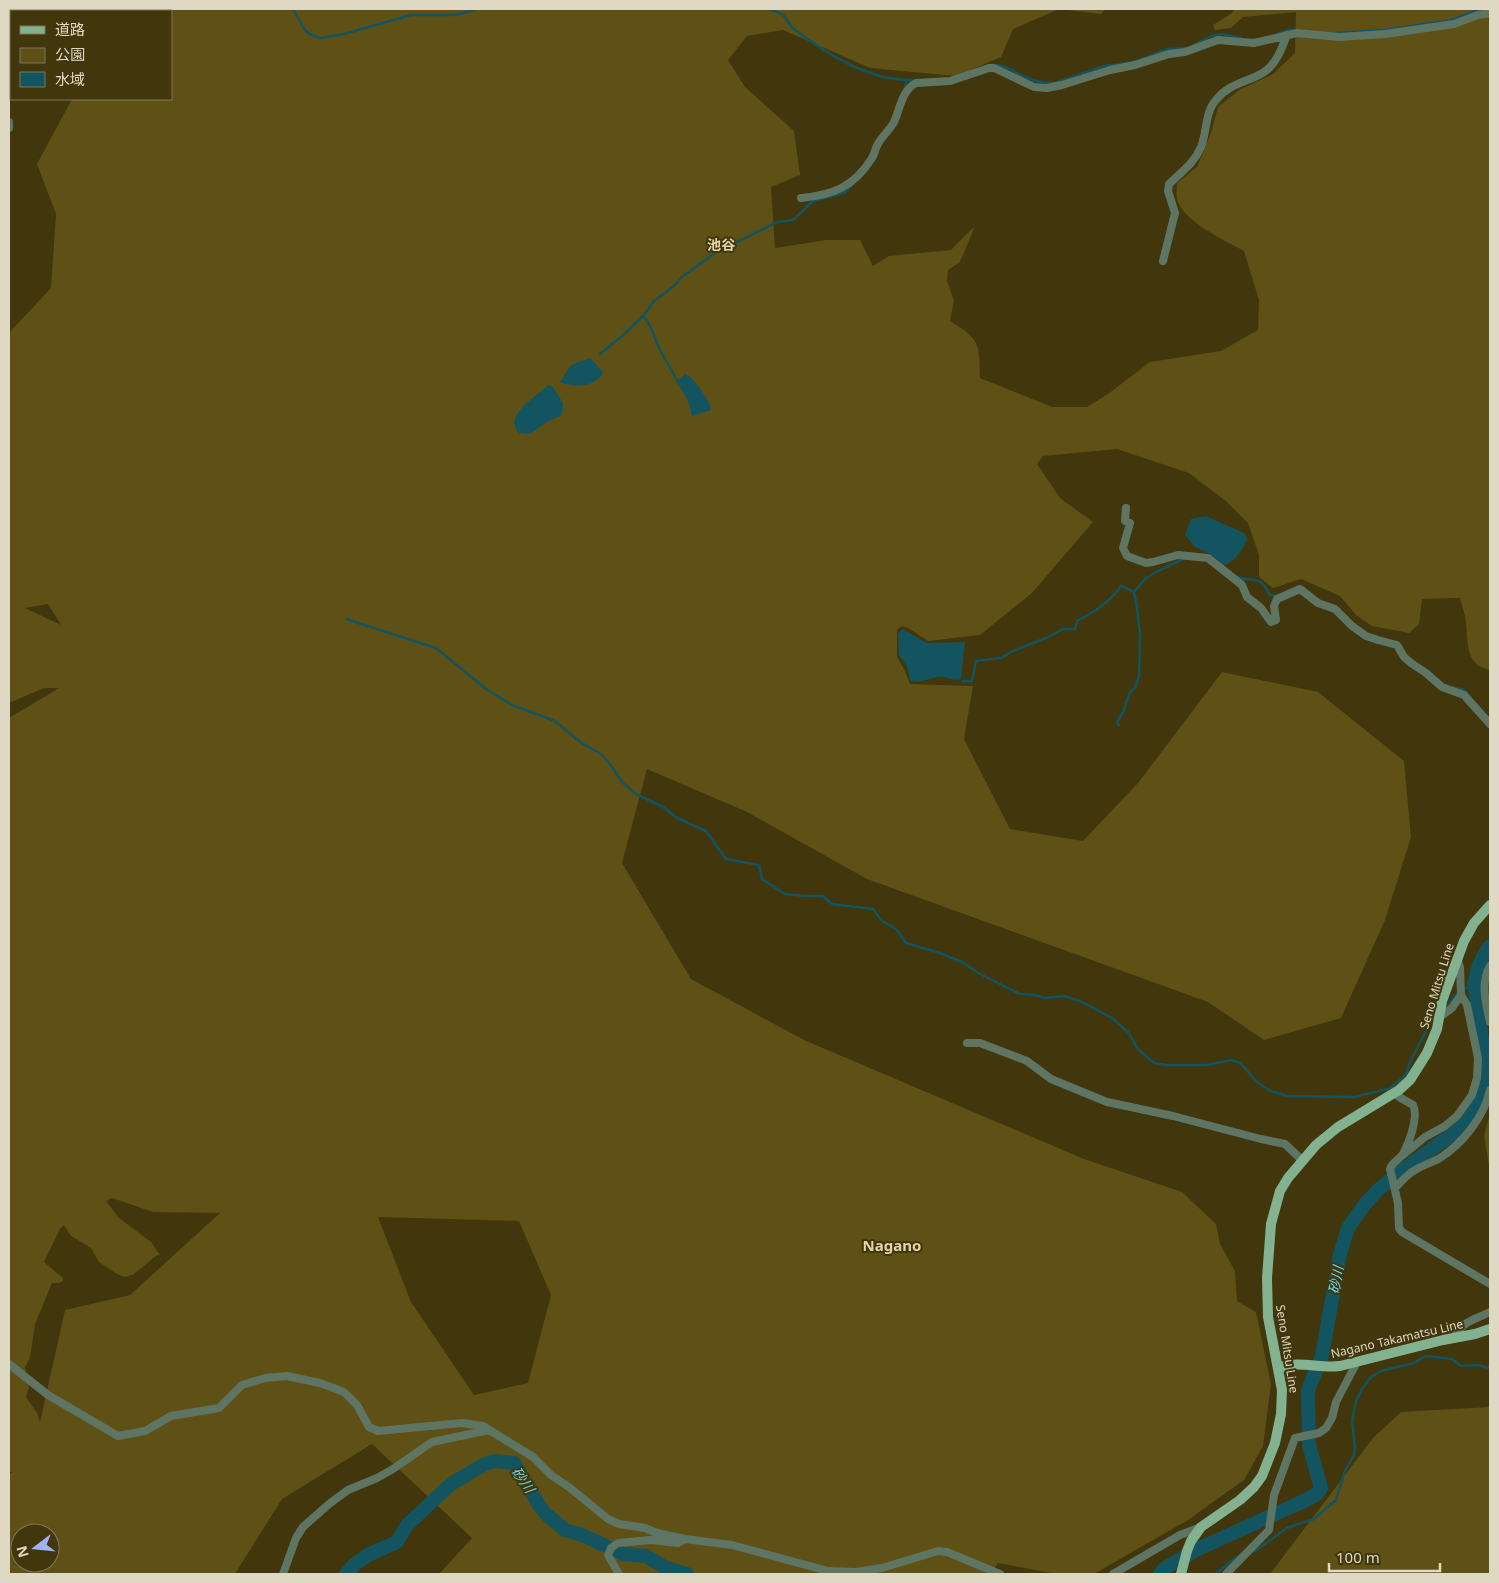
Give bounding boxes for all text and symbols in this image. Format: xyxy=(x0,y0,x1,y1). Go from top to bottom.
legend xyxy=(10,10,172,100)
text: 道路 xyxy=(55,19,85,39)
text: 公園 xyxy=(55,44,85,64)
text: 水域 xyxy=(55,69,85,89)
district label: 池谷 xyxy=(707,235,736,254)
street label: Seno Mitsu Line xyxy=(1415,940,1458,1031)
district label: Nagano xyxy=(863,1235,921,1255)
water label: 砂川 xyxy=(1324,1263,1348,1295)
street label: Seno Mitsu Line xyxy=(1272,1303,1303,1395)
street label: Nagano Takamatsu Line xyxy=(1329,1315,1465,1362)
water label: 砂川 xyxy=(508,1463,540,1498)
north arrow xyxy=(10,1523,60,1573)
scale bar xyxy=(1329,1540,1440,1572)
text: N xyxy=(11,1544,33,1560)
text: 100 m xyxy=(1336,1547,1380,1567)

